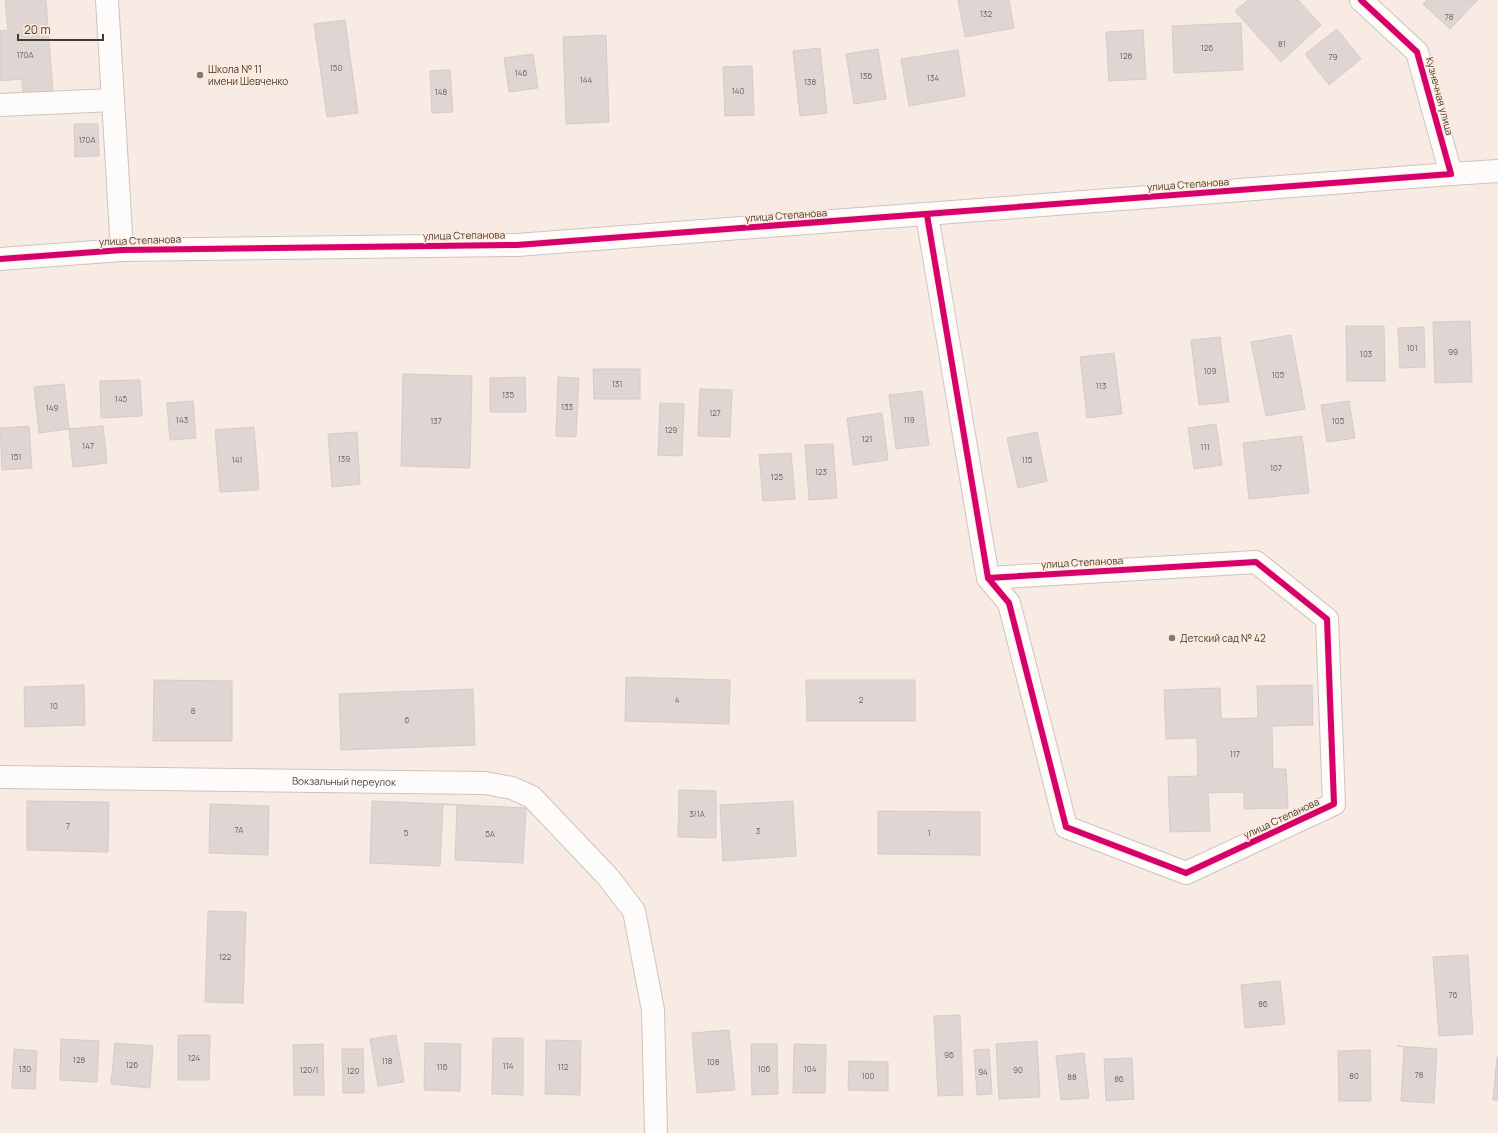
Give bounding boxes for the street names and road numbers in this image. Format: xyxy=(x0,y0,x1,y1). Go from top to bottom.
street label: Кузнечная улица xyxy=(1423,55,1457,137)
street label: улица Степанова xyxy=(1146,174,1230,194)
street label: улица Степанова xyxy=(744,205,828,225)
street label: улица Степанова xyxy=(423,227,505,243)
street label: улица Степанова xyxy=(99,232,181,248)
street label: улица Степанова xyxy=(1041,553,1123,571)
street label: Вокзальный переулок xyxy=(292,774,397,789)
street label: улица Степанова xyxy=(1241,794,1321,842)

